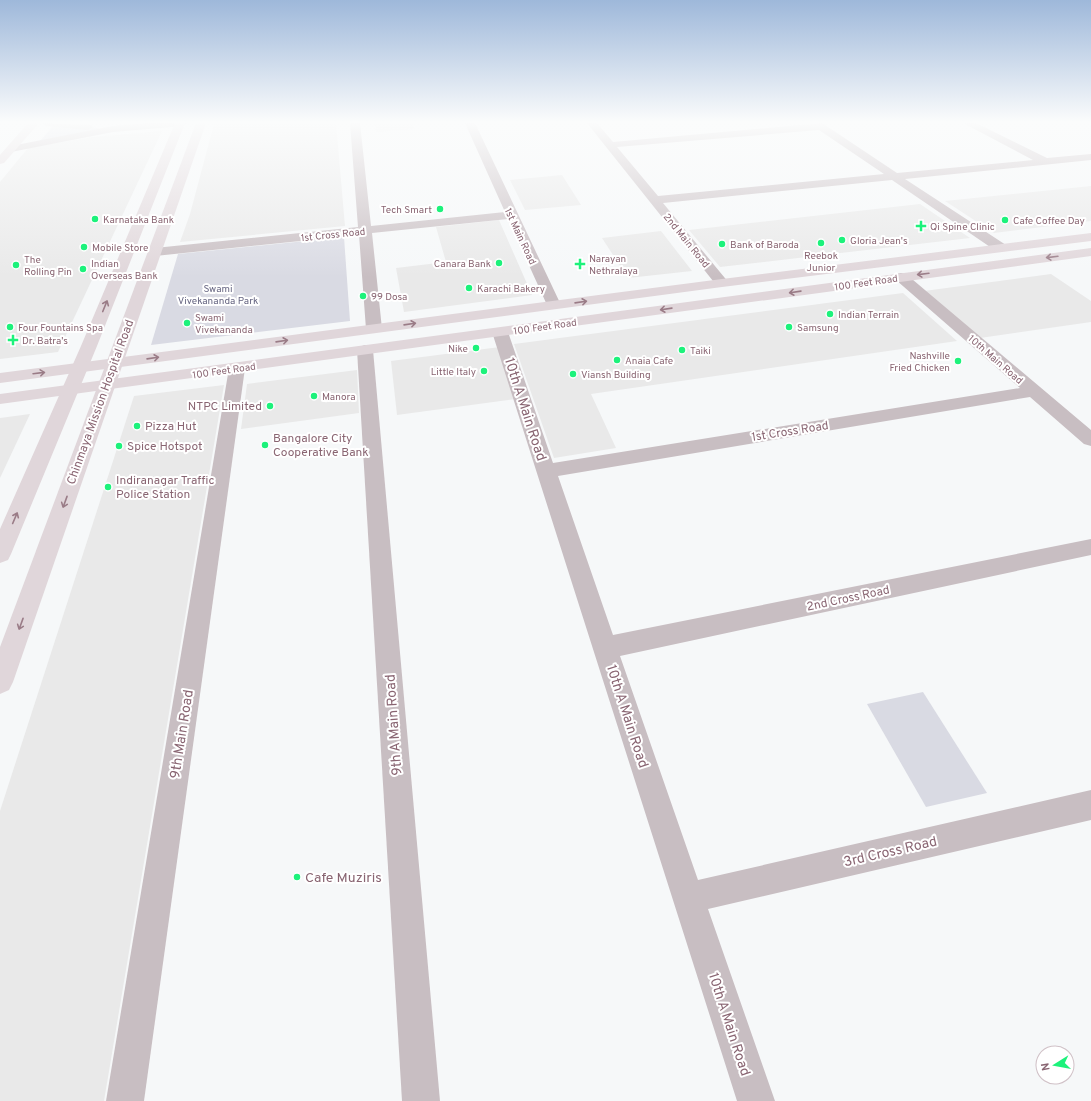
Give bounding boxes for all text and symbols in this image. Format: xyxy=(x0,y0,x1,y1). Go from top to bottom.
place label: Tech Smart xyxy=(381,204,432,217)
marker: Tech Smart xyxy=(435,204,445,214)
street label: 1st Main Road xyxy=(501,206,538,267)
street label: 2nd Main Road xyxy=(660,211,712,271)
marker: Karnataka Bank xyxy=(90,214,100,224)
place label: Karnataka Bank xyxy=(103,214,174,227)
marker: Cafe Coffee Day xyxy=(1000,215,1010,225)
place label: Cafe Coffee Day xyxy=(1013,215,1085,228)
marker: Qi Spine Clinic xyxy=(915,220,927,232)
place label: Qi Spine Clinic xyxy=(930,221,995,234)
street label: 1st Cross Road xyxy=(300,226,366,245)
marker: Gloria Jean's xyxy=(837,235,847,245)
place label: Gloria Jean's xyxy=(850,235,908,248)
marker: Reebok Junior xyxy=(816,238,826,248)
marker: Bank of Baroda xyxy=(717,239,727,249)
place label: Bank of Baroda xyxy=(730,239,799,252)
marker: Mobile Store xyxy=(79,242,89,252)
place label: Mobile Store xyxy=(92,242,148,255)
place label: Reebok Junior xyxy=(804,250,838,275)
place label: Narayan Nethralaya xyxy=(589,253,638,278)
place label: The Rolling Pin xyxy=(24,254,72,279)
one-way arrow xyxy=(1046,254,1059,261)
place label: Indian Overseas Bank xyxy=(91,258,158,283)
place label: Canara Bank xyxy=(434,258,491,271)
marker: Canara Bank xyxy=(494,258,504,268)
marker: Narayan Nethralaya xyxy=(574,258,586,270)
marker: The Rolling Pin xyxy=(11,260,21,270)
marker: Indian Overseas Bank xyxy=(78,264,88,274)
one-way arrow xyxy=(917,270,930,278)
street label: 100 Feet Road xyxy=(834,273,899,294)
park label: Swami Vivekananda Park xyxy=(178,283,258,308)
marker: Karachi Bakery xyxy=(464,283,474,293)
place label: Karachi Bakery xyxy=(477,283,545,296)
one-way arrow xyxy=(789,288,802,295)
marker: 99 Dosa xyxy=(358,291,368,301)
place label: 99 Dosa xyxy=(371,291,407,304)
one-way arrow xyxy=(574,298,587,305)
one-way arrow xyxy=(102,301,109,313)
one-way arrow xyxy=(660,305,673,313)
marker: Indian Terrain xyxy=(825,309,835,319)
place label: Indian Terrain xyxy=(838,309,899,322)
place label: Swami Vivekananda xyxy=(195,312,253,337)
street label: 100 Feet Road xyxy=(513,317,578,338)
street label: Chinmaya Mission Hospital Road xyxy=(64,318,138,487)
marker: Swami Vivekananda xyxy=(182,318,192,328)
one-way arrow xyxy=(404,320,417,328)
marker: Four Fountains Spa xyxy=(5,322,15,332)
place label: Four Fountains Spa xyxy=(18,322,103,335)
marker: Samsung xyxy=(784,322,794,332)
place label: Samsung xyxy=(797,322,839,335)
street label: 10th Main Road xyxy=(965,333,1025,387)
marker: Dr. Batra's xyxy=(7,334,19,346)
place label: Dr. Batra's xyxy=(22,335,68,348)
one-way arrow xyxy=(275,337,288,345)
place label: Nike xyxy=(448,343,468,356)
marker: Nike xyxy=(471,343,481,353)
marker: Taiki xyxy=(677,345,687,355)
place label: Taiki xyxy=(690,345,711,358)
place label: Nashville Fried Chicken xyxy=(889,350,950,375)
one-way arrow xyxy=(146,355,159,362)
marker: Anaia Cafe xyxy=(612,355,622,365)
place label: Anaia Cafe xyxy=(625,355,673,368)
street label: 10th A Main Road xyxy=(500,356,549,463)
marker: Nashville Fried Chicken xyxy=(953,356,963,366)
street label: 100 Feet Road xyxy=(192,361,257,382)
place label: Little Italy xyxy=(431,366,476,379)
marker: Little Italy xyxy=(479,366,489,376)
one-way arrow xyxy=(32,369,45,377)
marker: Viansh Building xyxy=(568,369,578,379)
place label: Viansh Building xyxy=(581,369,651,382)
marker: Manora xyxy=(309,391,319,401)
place label: Manora xyxy=(322,391,355,404)
place label: NTPC Limited xyxy=(188,399,262,415)
marker: NTPC Limited xyxy=(265,401,275,411)
street label: 1st Cross Road xyxy=(751,418,830,446)
place label: Pizza Hut xyxy=(145,419,197,435)
marker: Pizza Hut xyxy=(132,421,142,431)
place label: Bangalore City Cooperative Bank xyxy=(273,431,369,461)
place label: Spice Hotspot xyxy=(127,439,203,455)
marker: Bangalore City Cooperative Bank xyxy=(260,440,270,450)
marker: Spice Hotspot xyxy=(114,441,124,451)
place label: Indiranagar Traffic Police Station xyxy=(116,473,214,503)
marker: Indiranagar Traffic Police Station xyxy=(103,482,113,492)
one-way arrow xyxy=(60,495,68,507)
one-way arrow xyxy=(12,512,20,524)
street label: 2nd Cross Road xyxy=(805,582,891,616)
one-way arrow xyxy=(17,618,24,631)
street label: 10th A Main Road xyxy=(602,663,651,770)
street label: 9th A Main Road xyxy=(382,674,407,776)
street label: 9th Main Road xyxy=(167,689,198,780)
street label: 3rd Cross Road xyxy=(842,833,939,871)
place label: Cafe Muziris xyxy=(305,870,382,887)
marker: Cafe Muziris xyxy=(292,872,302,882)
street label: 10th A Main Road xyxy=(704,971,753,1078)
north arrow xyxy=(1035,1045,1075,1085)
text: N xyxy=(1039,1062,1054,1072)

